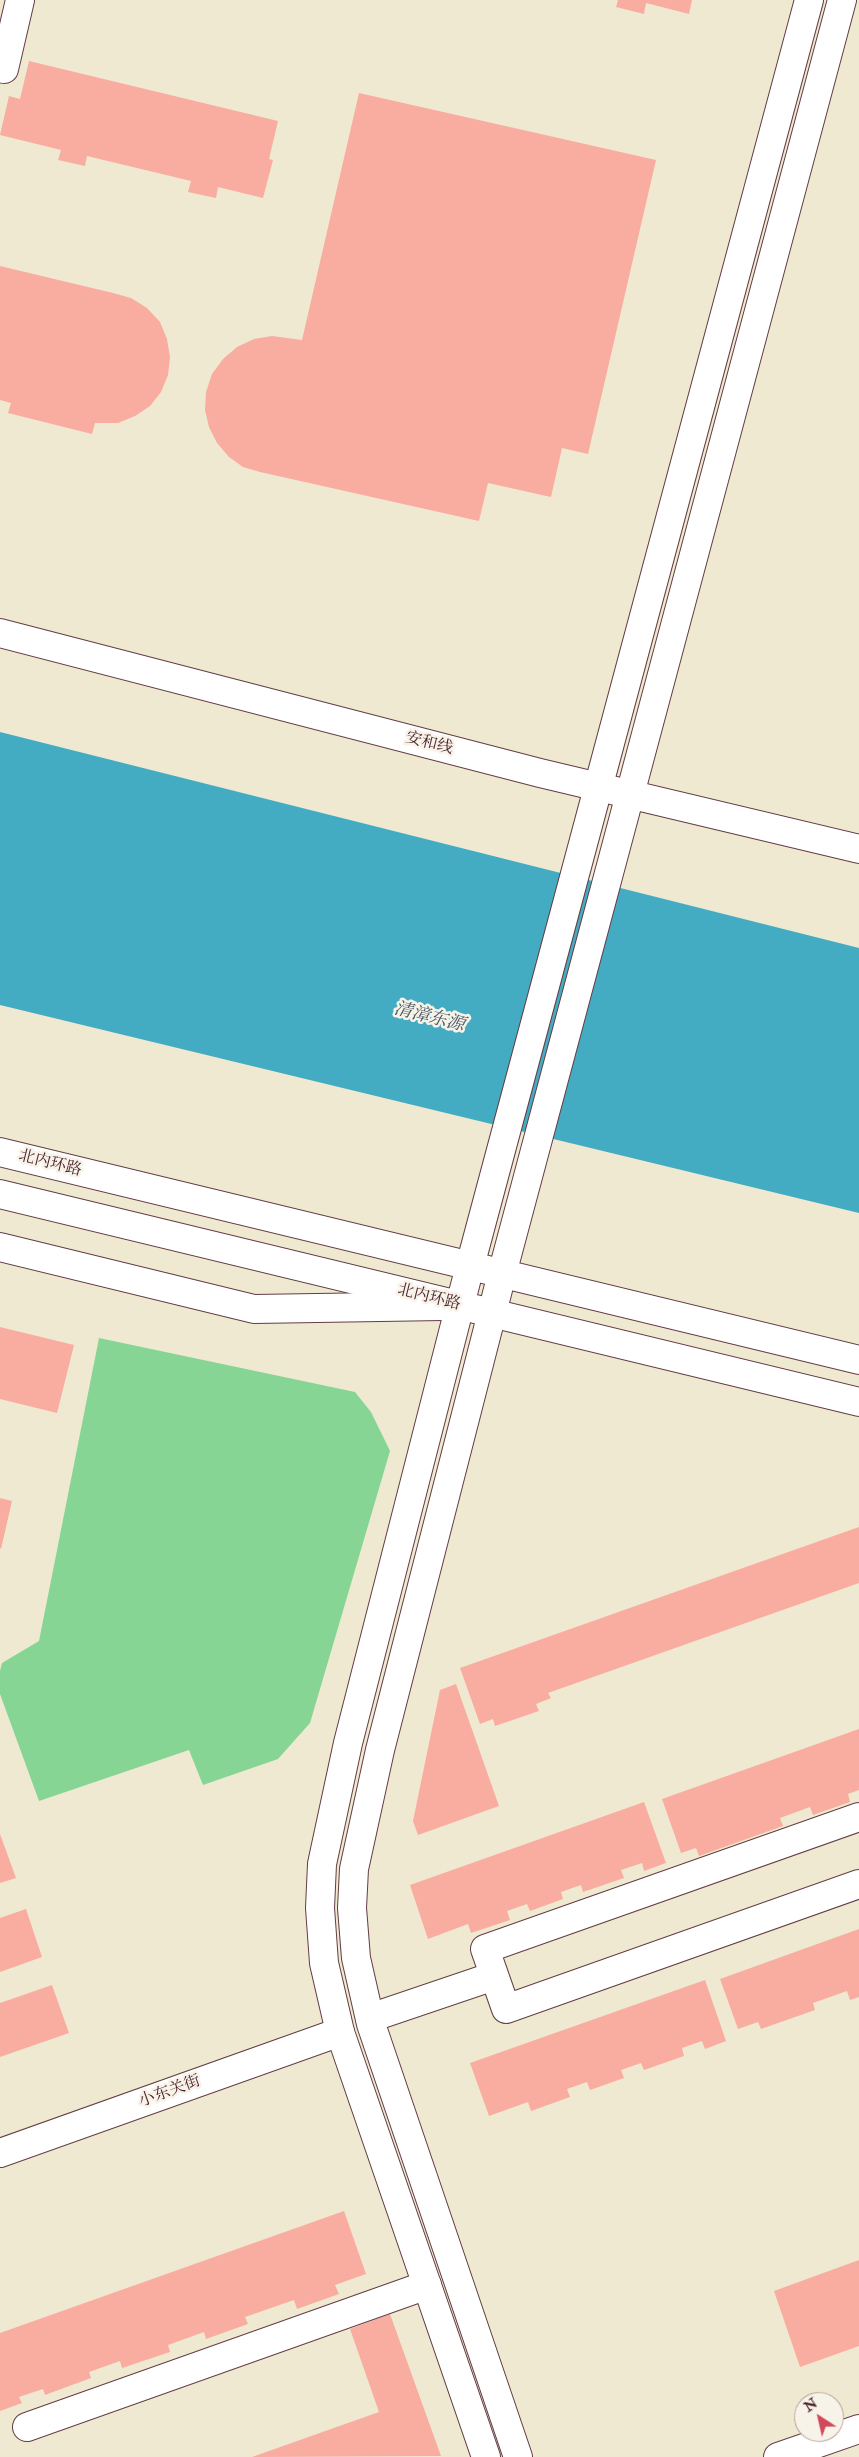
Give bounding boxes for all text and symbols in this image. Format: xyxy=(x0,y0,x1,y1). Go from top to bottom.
street label: 安和线 xyxy=(403,729,455,759)
water label: 清漳东源 xyxy=(391,999,467,1037)
street label: 北内环路 xyxy=(17,1147,83,1181)
street label: 北内环路 xyxy=(396,1281,462,1315)
street label: 小东关街 xyxy=(137,2072,203,2112)
north arrow xyxy=(794,2392,844,2442)
text: N xyxy=(801,2395,821,2416)

